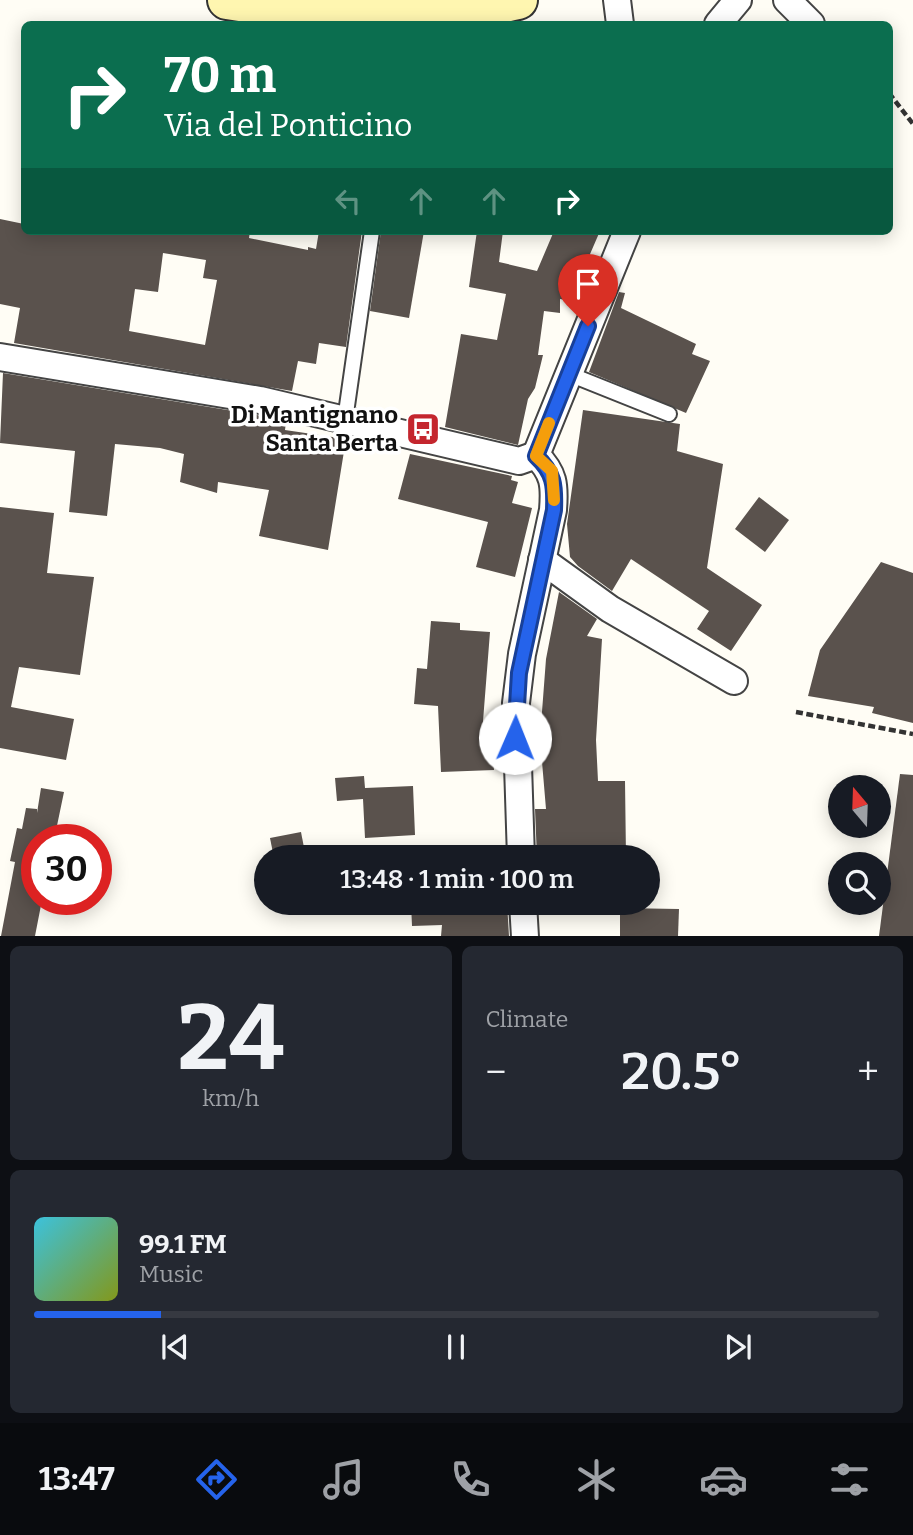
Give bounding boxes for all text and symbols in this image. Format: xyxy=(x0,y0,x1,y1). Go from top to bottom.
text: 70 m xyxy=(164,46,276,105)
icon: right xyxy=(49,49,140,140)
text: Via del Ponticino xyxy=(164,106,412,144)
icon: left xyxy=(329,182,367,220)
icon: ahead xyxy=(402,182,440,220)
icon: ahead xyxy=(475,182,513,220)
icon: right xyxy=(548,182,586,220)
pin xyxy=(558,254,618,326)
icon: arrive xyxy=(569,265,607,303)
place label: Di Mantignano Santa Berta xyxy=(231,401,399,457)
bus stop icon: Di Mantignano Santa Berta xyxy=(404,410,442,448)
position arrow xyxy=(478,701,552,775)
north arrow xyxy=(828,775,891,838)
map controls xyxy=(828,775,891,915)
speed limit sign: 30 xyxy=(21,824,112,915)
button: search xyxy=(828,852,891,915)
text: 13:48 · 1 min · 100 m xyxy=(340,864,574,895)
text: 24 xyxy=(177,984,284,1093)
text: Climate xyxy=(486,1005,568,1033)
text: 20.5° xyxy=(621,1040,743,1103)
text: − xyxy=(486,1049,506,1095)
text: + xyxy=(857,1049,879,1095)
text: km/h xyxy=(202,1084,259,1112)
text: 99.1 FM xyxy=(139,1229,227,1260)
text: Music xyxy=(139,1260,203,1288)
icon: previous xyxy=(156,1328,194,1366)
icon: pause xyxy=(437,1328,475,1366)
icon: next xyxy=(719,1328,757,1366)
icon: directions xyxy=(192,1455,241,1504)
icon: music xyxy=(319,1455,368,1504)
icon: phone xyxy=(446,1455,495,1504)
icon: climate xyxy=(572,1455,621,1504)
icon: car xyxy=(699,1455,748,1504)
icon: filters xyxy=(825,1455,874,1504)
text: 13:47 xyxy=(39,1460,115,1498)

